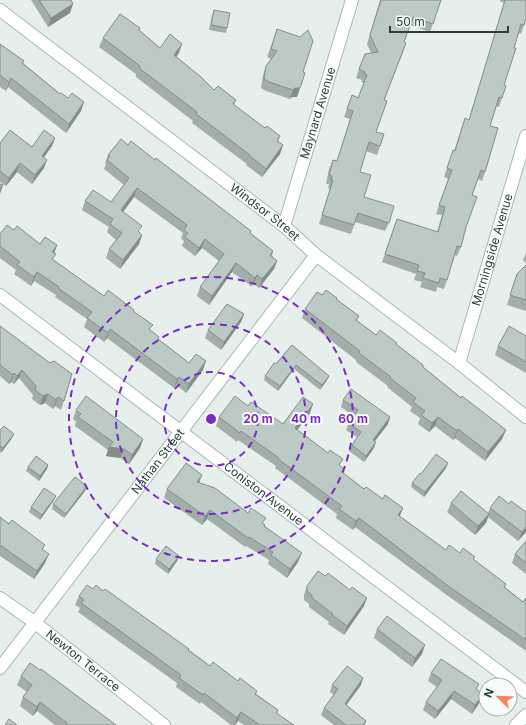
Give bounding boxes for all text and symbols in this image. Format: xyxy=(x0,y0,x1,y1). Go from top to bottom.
scale bar xyxy=(390,8,508,34)
text: 50 m xyxy=(396,14,425,29)
street label: Maynard Avenue xyxy=(297,65,338,161)
street label: Windsor Street xyxy=(227,180,303,244)
street label: Morningside Avenue xyxy=(468,192,516,308)
text: 20 m xyxy=(243,411,273,426)
text: 40 m xyxy=(291,411,321,426)
text: 60 m xyxy=(338,411,368,426)
centre of rings xyxy=(204,412,218,426)
street label: Nathan Street xyxy=(128,426,187,497)
street label: Coniston Avenue xyxy=(221,459,307,528)
street label: Newton Terrace xyxy=(43,626,123,694)
north arrow xyxy=(478,677,518,717)
text: N xyxy=(481,686,497,700)

